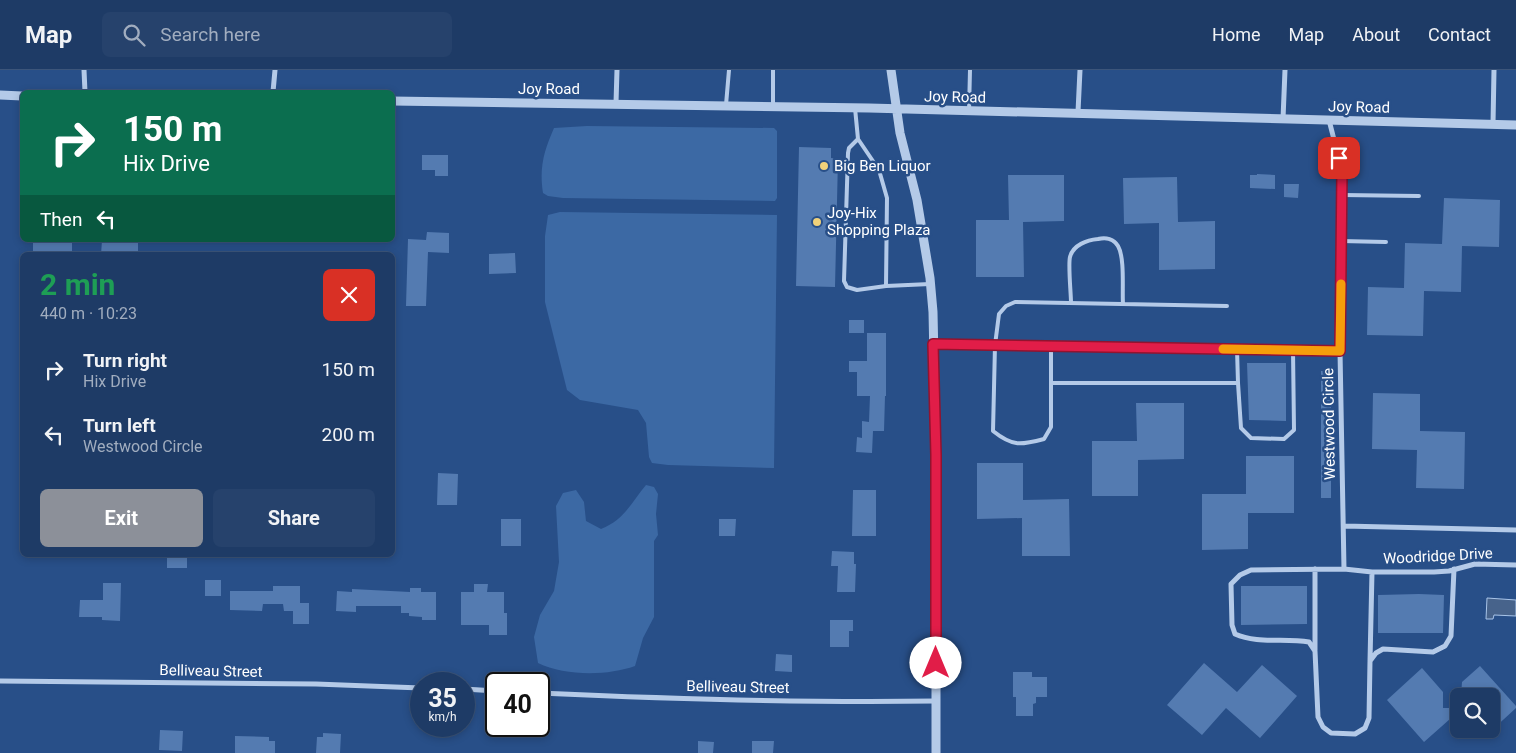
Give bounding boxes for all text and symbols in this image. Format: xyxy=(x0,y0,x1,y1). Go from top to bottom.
search box xyxy=(102,12,452,57)
text: Map xyxy=(25,21,72,49)
icon: search xyxy=(120,21,148,49)
text: Search here xyxy=(160,23,260,46)
text: Home xyxy=(1212,24,1261,45)
text: Map xyxy=(1289,24,1324,45)
text: About xyxy=(1352,24,1400,45)
text: Contact xyxy=(1428,24,1491,45)
street label: Joy Road xyxy=(518,80,580,98)
street label: Joy Road xyxy=(924,87,986,107)
street label: Joy Road xyxy=(1328,97,1390,117)
text: 150 m xyxy=(123,109,222,150)
icon: right xyxy=(40,110,105,175)
pin xyxy=(1318,137,1360,179)
icon: arrive xyxy=(1325,144,1353,172)
text: Hix Drive xyxy=(123,151,210,176)
place label: Big Ben Liquor xyxy=(834,157,931,175)
marker: Big Ben Liquor xyxy=(818,160,830,172)
place label: Joy-Hix Shopping Plaza xyxy=(827,204,931,239)
icon: left xyxy=(92,205,120,233)
text: Then xyxy=(40,208,82,231)
marker: Joy-Hix Shopping Plaza xyxy=(811,216,823,228)
text: 2 min xyxy=(40,267,115,302)
button: close xyxy=(323,269,375,321)
text: 440 m · 10:23 xyxy=(40,304,137,323)
text: Turn right xyxy=(83,349,167,372)
icon: right xyxy=(40,356,68,384)
text: 150 m xyxy=(322,358,375,381)
street label: Westwood Circle xyxy=(1319,368,1339,480)
text: Hix Drive xyxy=(83,372,146,391)
text: Turn left xyxy=(83,414,156,437)
icon: left xyxy=(40,421,68,449)
text: 200 m xyxy=(322,423,375,446)
text: Westwood Circle xyxy=(83,437,203,456)
button: Exit xyxy=(40,489,203,547)
button: Share xyxy=(213,489,375,547)
street label: Woodridge Drive xyxy=(1383,544,1493,568)
position arrow xyxy=(909,636,961,688)
street label: Belliveau Street xyxy=(159,661,263,681)
speed limit sign: 40 xyxy=(485,672,550,737)
street label: Belliveau Street xyxy=(686,677,790,697)
text: 35 xyxy=(428,684,457,713)
map controls xyxy=(1450,688,1500,738)
button: search xyxy=(1450,688,1500,738)
text: km/h xyxy=(428,710,457,724)

